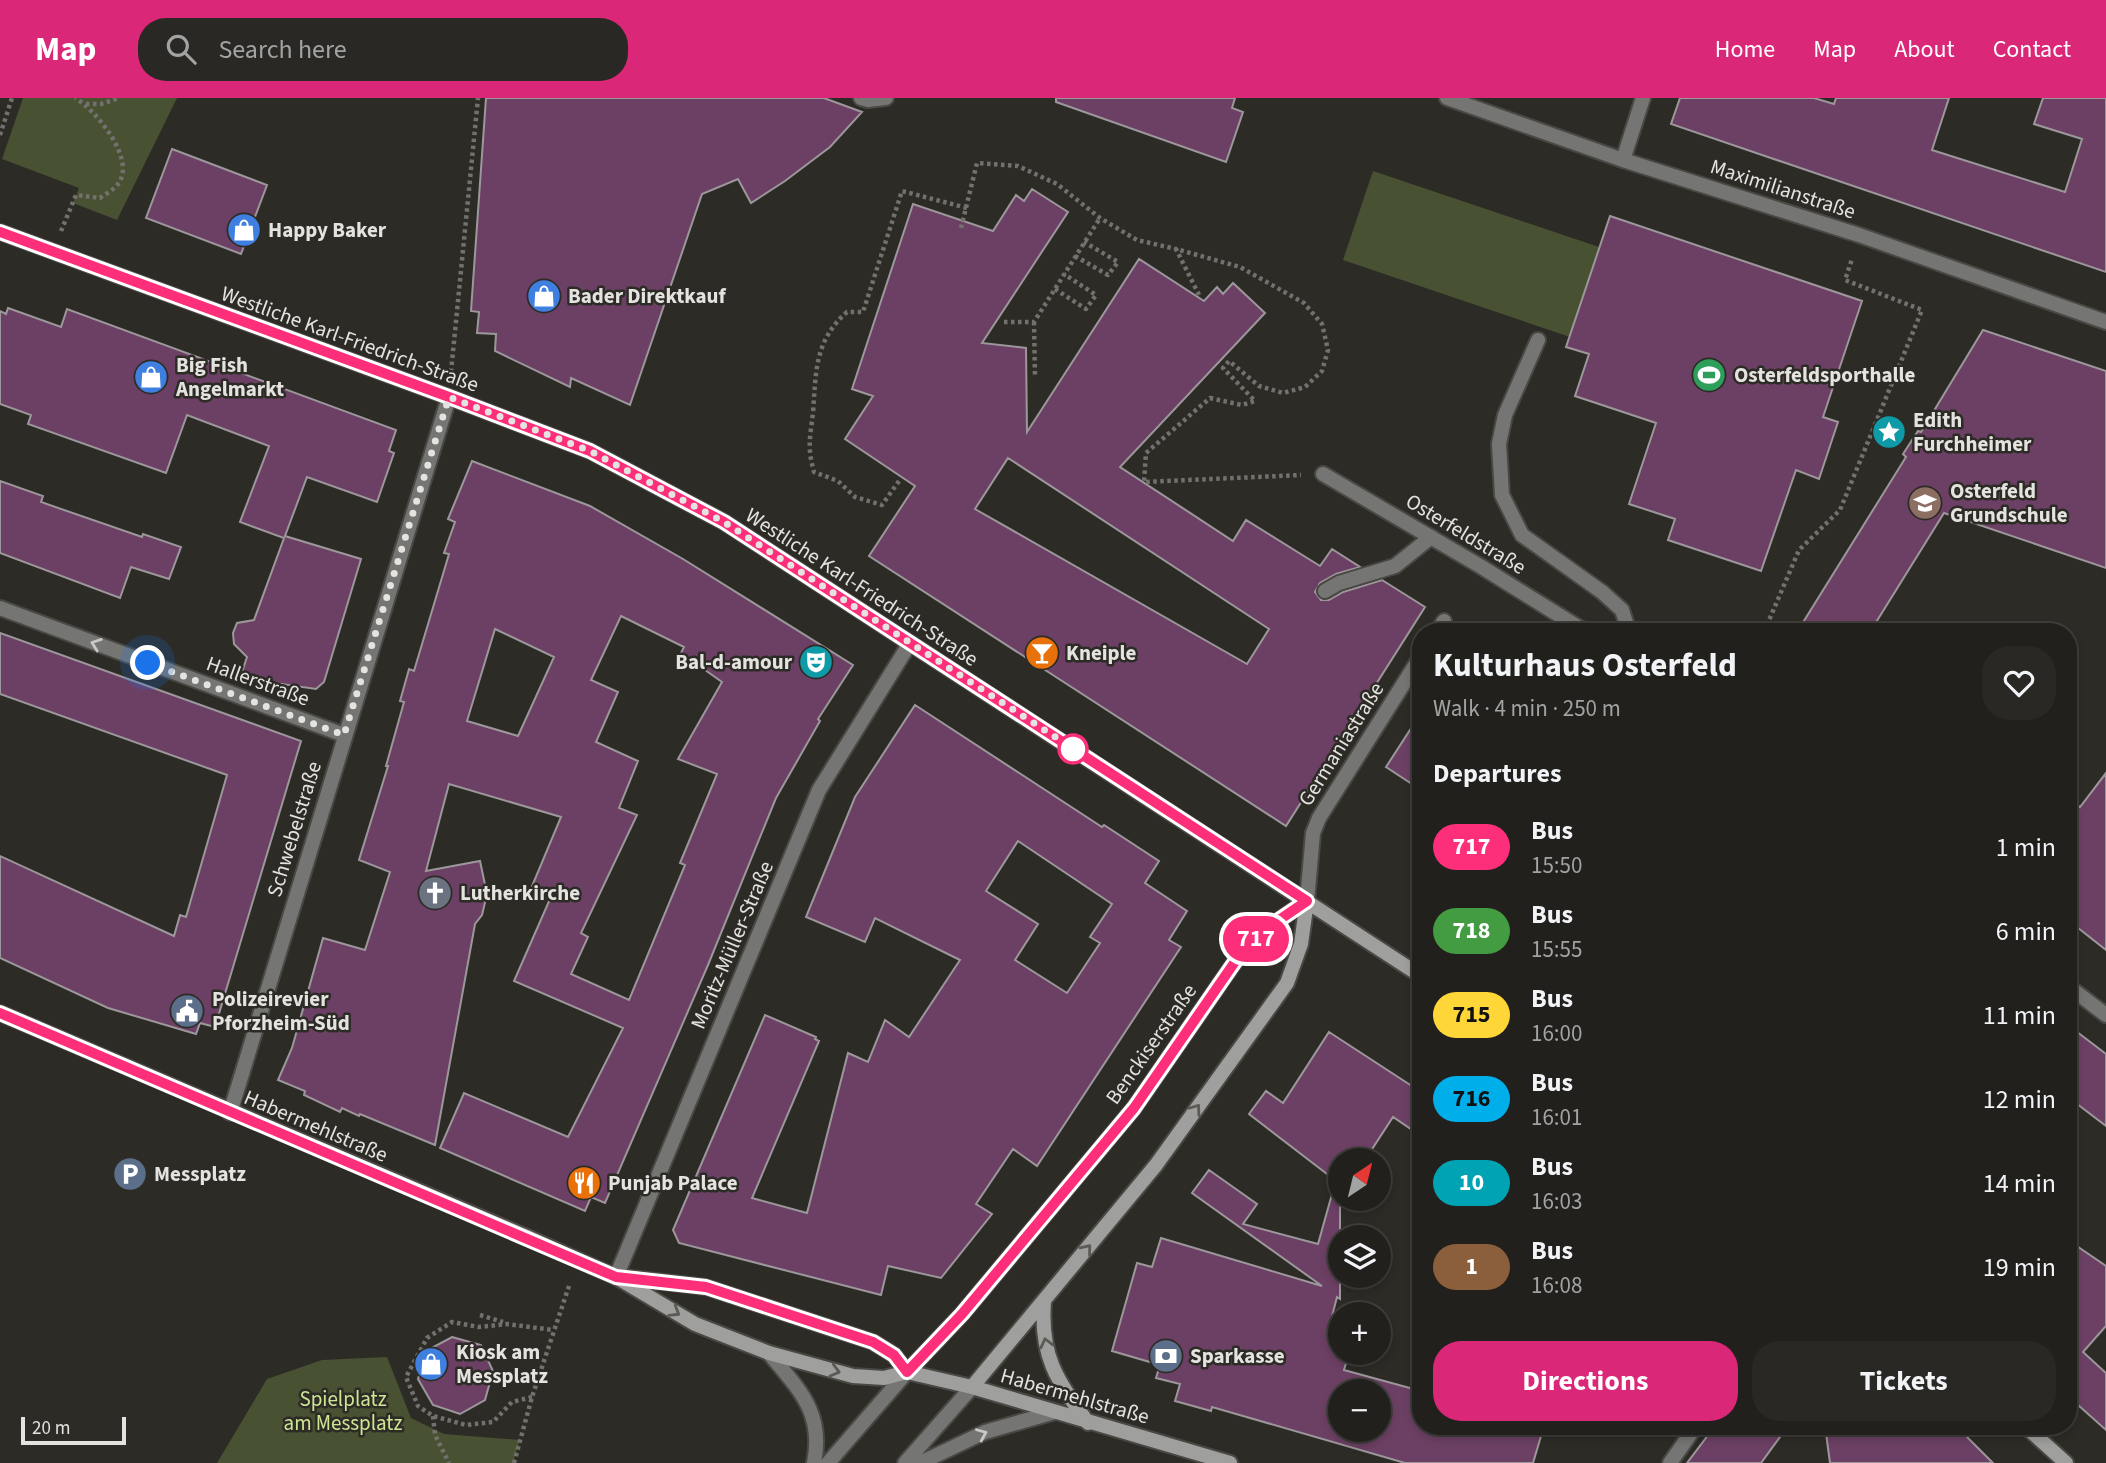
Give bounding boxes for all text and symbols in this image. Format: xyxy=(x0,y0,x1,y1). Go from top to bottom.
search box xyxy=(138,18,628,81)
text: Map xyxy=(35,26,96,73)
icon: search xyxy=(162,30,200,68)
text: Search here xyxy=(218,31,347,68)
text: Home xyxy=(1715,32,1775,67)
text: Map xyxy=(1813,32,1856,67)
text: About xyxy=(1894,32,1955,67)
text: Contact xyxy=(1993,32,2071,67)
street label: Maximilianstraße xyxy=(1707,151,1859,227)
shop icon: Happy Baker xyxy=(225,211,263,249)
place label: Happy Baker xyxy=(268,215,387,245)
shop icon: Bader Direktkauf xyxy=(525,277,563,315)
street label: Westliche Karl-Friedrich-Straße xyxy=(217,278,483,400)
place label: Bader Direktkauf xyxy=(568,281,727,311)
place label: Big Fish Angelmarkt xyxy=(175,350,284,404)
sports icon: Osterfeldsporthalle xyxy=(1690,356,1728,394)
shop icon: Big Fish Angelmarkt xyxy=(132,358,170,396)
place label: Osterfeldsporthalle xyxy=(1734,360,1915,390)
place label: Edith Furchheimer xyxy=(1913,405,2032,459)
place icon: Edith Furchheimer xyxy=(1870,413,1908,451)
place label: Osterfeld Grundschule xyxy=(1950,476,2068,530)
school or university icon: Osterfeld Grundschule xyxy=(1906,484,1944,522)
street label: Osterfeldstraße xyxy=(1400,486,1532,582)
street label: Westliche Karl-Friedrich-Straße xyxy=(740,500,984,674)
bar icon: Kneiple xyxy=(1023,634,1061,672)
one-way arrow xyxy=(91,638,103,652)
place label: Kneiple xyxy=(1066,638,1137,668)
text: Kulturhaus Osterfeld xyxy=(1433,642,1737,689)
theatre icon: Bal-d-amour xyxy=(797,643,835,681)
your location xyxy=(130,645,165,680)
button: heart xyxy=(1982,646,2056,720)
place label: Bal-d-amour xyxy=(675,647,793,677)
street label: Hallerstraße xyxy=(202,648,314,714)
street label: Germaniastraße xyxy=(1291,676,1391,812)
text: Walk · 4 min · 250 m xyxy=(1433,692,1621,725)
unlabelled marker xyxy=(1058,734,1088,764)
text: Departures xyxy=(1433,755,1561,792)
street label: Schwebelstraße xyxy=(259,757,329,901)
text: Bus xyxy=(1531,812,1573,849)
text: 717 xyxy=(1452,829,1491,864)
text: 1 min xyxy=(1996,829,2056,866)
text: 15:50 xyxy=(1531,849,1582,882)
street label: Moritz-Müller-Straße xyxy=(683,856,781,1034)
church icon: Lutherkirche xyxy=(416,874,454,912)
place label: Lutherkirche xyxy=(460,878,580,908)
text: Bus xyxy=(1531,896,1573,933)
text: 718 xyxy=(1452,913,1491,948)
text: 6 min xyxy=(1996,913,2056,950)
line badge: 717 xyxy=(1216,916,1296,962)
text: 717 xyxy=(1237,921,1275,956)
text: 15:55 xyxy=(1531,933,1582,966)
street label: Benckiserstraße xyxy=(1098,978,1204,1110)
text: Bus xyxy=(1531,980,1573,1017)
place label: Polizeirevier Pforzheim-Süd xyxy=(212,984,350,1038)
public building icon: Polizeirevier Pforzheim-Süd xyxy=(168,992,206,1030)
text: 715 xyxy=(1452,997,1491,1032)
text: 11 min xyxy=(1983,997,2056,1034)
text: 16:00 xyxy=(1531,1017,1582,1050)
text: Bus xyxy=(1531,1064,1573,1101)
text: 716 xyxy=(1452,1081,1491,1116)
text: 12 min xyxy=(1983,1081,2056,1118)
street label: Habermehlstraße xyxy=(239,1082,393,1170)
text: 16:01 xyxy=(1531,1101,1582,1134)
one-way arrow xyxy=(1188,1104,1200,1117)
north arrow xyxy=(1328,1148,1391,1211)
map controls xyxy=(1328,1148,1391,1442)
text: Bus xyxy=(1531,1148,1573,1185)
parking icon: Messplatz xyxy=(111,1155,149,1193)
place label: Messplatz xyxy=(154,1159,246,1189)
restaurant icon: Punjab Palace xyxy=(565,1164,603,1202)
text: 10 xyxy=(1459,1165,1484,1200)
text: 14 min xyxy=(1983,1165,2056,1202)
place label: Punjab Palace xyxy=(608,1168,738,1198)
text: 16:03 xyxy=(1531,1185,1582,1218)
button: layers xyxy=(1328,1225,1391,1288)
text: Bus xyxy=(1531,1232,1573,1269)
one-way arrow xyxy=(1079,1244,1091,1257)
text: 1 xyxy=(1465,1249,1478,1284)
text: 19 min xyxy=(1983,1249,2056,1286)
text: 16:08 xyxy=(1531,1269,1582,1302)
button: + xyxy=(1328,1302,1391,1365)
one-way arrow xyxy=(667,1304,680,1317)
place label: Kiosk am Messplatz xyxy=(456,1337,548,1391)
one-way arrow xyxy=(1040,1337,1054,1349)
bank icon: Sparkasse xyxy=(1147,1337,1185,1375)
place label: Sparkasse xyxy=(1190,1341,1285,1371)
button: Directions xyxy=(1433,1341,1738,1421)
button: Tickets xyxy=(1752,1341,2056,1421)
shop icon: Kiosk am Messplatz xyxy=(412,1345,450,1383)
street label: Habermehlstraße xyxy=(997,1360,1153,1432)
one-way arrow xyxy=(829,1363,841,1377)
button: − xyxy=(1328,1379,1391,1442)
park label: Spielplatz am Messplatz xyxy=(284,1384,402,1438)
scale bar xyxy=(21,1414,126,1446)
text: 20 m xyxy=(32,1415,70,1442)
one-way arrow xyxy=(974,1428,987,1442)

